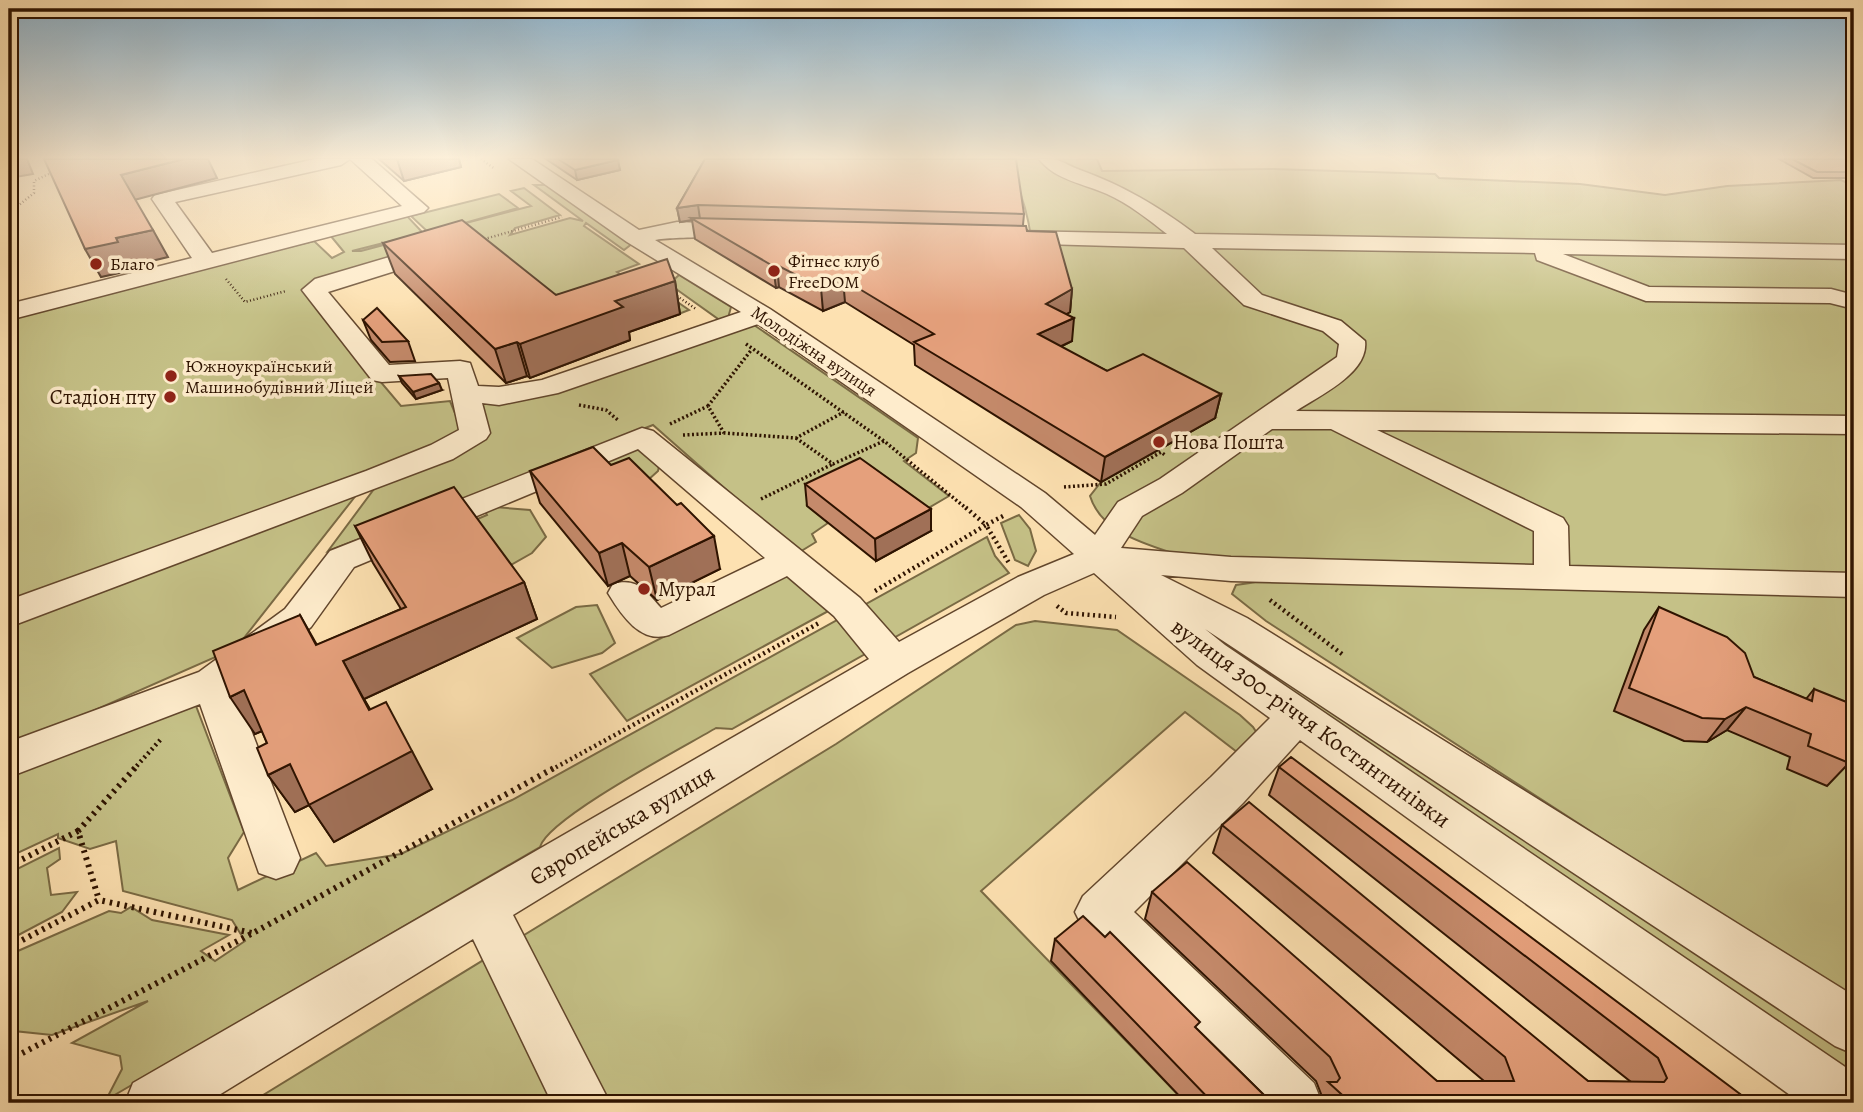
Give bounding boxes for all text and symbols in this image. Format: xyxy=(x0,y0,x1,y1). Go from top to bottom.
place label: Фітнес клуб FreeDOM xyxy=(788,249,880,294)
place label: Благо xyxy=(110,252,155,276)
marker: Благо xyxy=(88,256,104,272)
marker: Фітнес клуб FreeDOM xyxy=(766,263,782,279)
street label: Молодіжна вулиця xyxy=(746,300,882,402)
place label: Южноукраїнський Машинобудівний Ліцей xyxy=(185,354,374,399)
marker: Южноукраїнський Машинобудівний Ліцей xyxy=(163,368,179,384)
place label: Стадіон пту xyxy=(50,383,156,411)
marker: Стадіон пту xyxy=(162,389,178,405)
place label: Нова Пошта xyxy=(1173,428,1284,456)
marker: Нова Пошта xyxy=(1151,434,1167,450)
place label: Мурал xyxy=(658,575,716,603)
marker: Мурал xyxy=(636,581,652,597)
street label: вулиця 300-річчя Костянтинівки xyxy=(1165,611,1457,835)
street label: Європейська вулиця xyxy=(523,757,721,893)

